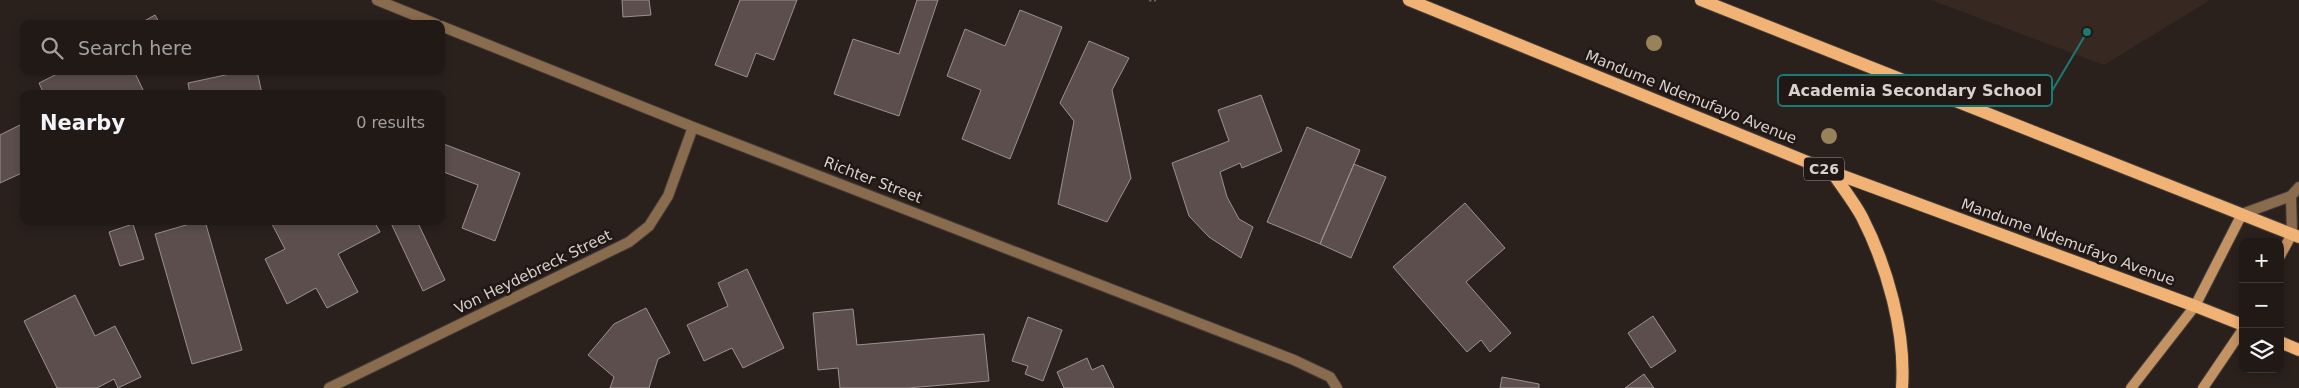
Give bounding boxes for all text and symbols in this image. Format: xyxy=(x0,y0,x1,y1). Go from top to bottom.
search box xyxy=(20,20,445,75)
icon: search xyxy=(38,34,66,62)
text: Search here xyxy=(78,37,192,59)
street label: Mandume Ndemufayo Avenue xyxy=(1583,46,1799,148)
callout: Academia Secondary School xyxy=(1778,75,2052,106)
text: Academia Secondary School xyxy=(1788,81,2042,100)
text: Nearby xyxy=(40,111,125,135)
text: 0 results xyxy=(356,113,425,132)
street label: Richter Street xyxy=(821,153,925,207)
road number: C26 xyxy=(1804,157,1844,180)
street label: Mandume Ndemufayo Avenue xyxy=(1959,195,2177,289)
street label: Von Heydebreck Street xyxy=(452,226,615,318)
map controls xyxy=(2239,238,2284,373)
button: + xyxy=(2239,238,2284,283)
button: − xyxy=(2239,283,2284,328)
button: layers xyxy=(2239,328,2284,373)

